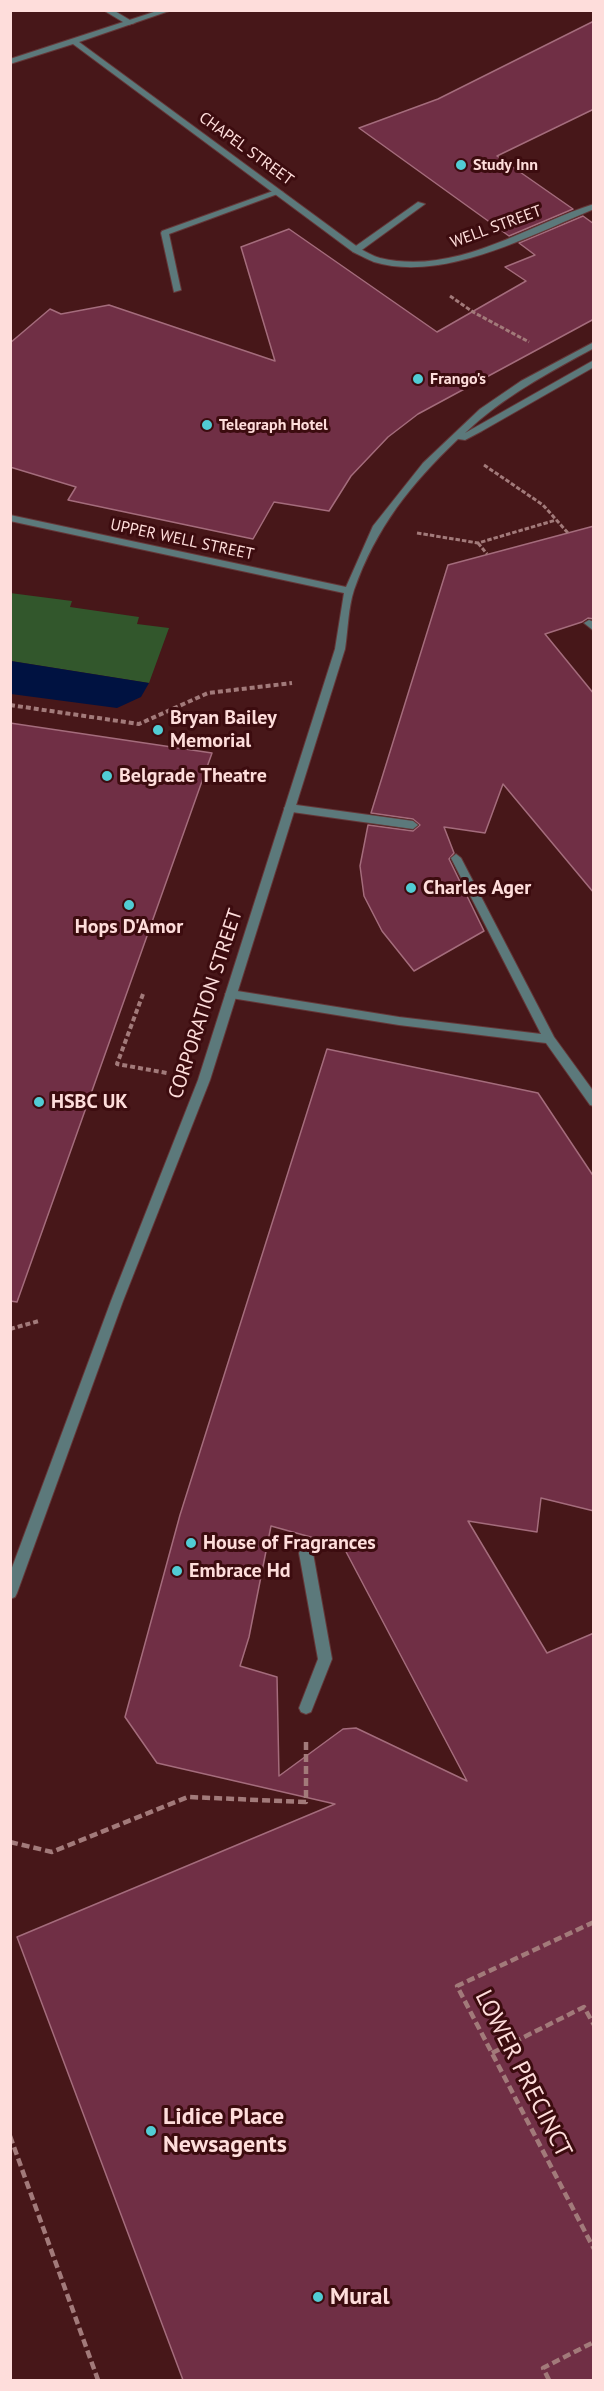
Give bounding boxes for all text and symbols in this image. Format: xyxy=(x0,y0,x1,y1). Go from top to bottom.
street label: CHAPEL STREET xyxy=(195,108,297,190)
place label: Study Inn xyxy=(473,155,538,175)
marker: Study Inn xyxy=(454,158,468,172)
street label: WELL STREET xyxy=(448,202,544,252)
place label: Frango's xyxy=(430,369,486,389)
marker: Frango's xyxy=(411,372,425,386)
place label: Telegraph Hotel xyxy=(219,415,328,435)
marker: Telegraph Hotel xyxy=(200,418,214,432)
street label: UPPER WELL STREET xyxy=(108,515,256,565)
place label: Bryan Bailey Memorial xyxy=(170,706,277,753)
marker: Bryan Bailey Memorial xyxy=(151,723,165,737)
place label: Belgrade Theatre xyxy=(119,764,267,788)
marker: Belgrade Theatre xyxy=(100,769,114,783)
place label: Charles Ager xyxy=(423,876,531,900)
marker: Charles Ager xyxy=(404,881,418,895)
marker: Hops D'Amor xyxy=(122,898,136,912)
street label: CORPORATION STREET xyxy=(164,906,248,1102)
place label: Hops D'Amor xyxy=(75,915,183,939)
place label: HSBC UK xyxy=(51,1090,128,1114)
marker: HSBC UK xyxy=(32,1095,46,1109)
place label: House of Fragrances xyxy=(203,1531,376,1555)
marker: House of Fragrances xyxy=(184,1536,198,1550)
place label: Embrace Hd xyxy=(189,1559,291,1583)
marker: Embrace Hd xyxy=(170,1564,184,1578)
street label: LOWER PRECINCT xyxy=(468,1986,578,2162)
place label: Lidice Place Newsagents xyxy=(163,2103,287,2159)
marker: Lidice Place Newsagents xyxy=(144,2124,158,2138)
place label: Mural xyxy=(330,2283,389,2311)
marker: Mural xyxy=(311,2290,325,2304)

